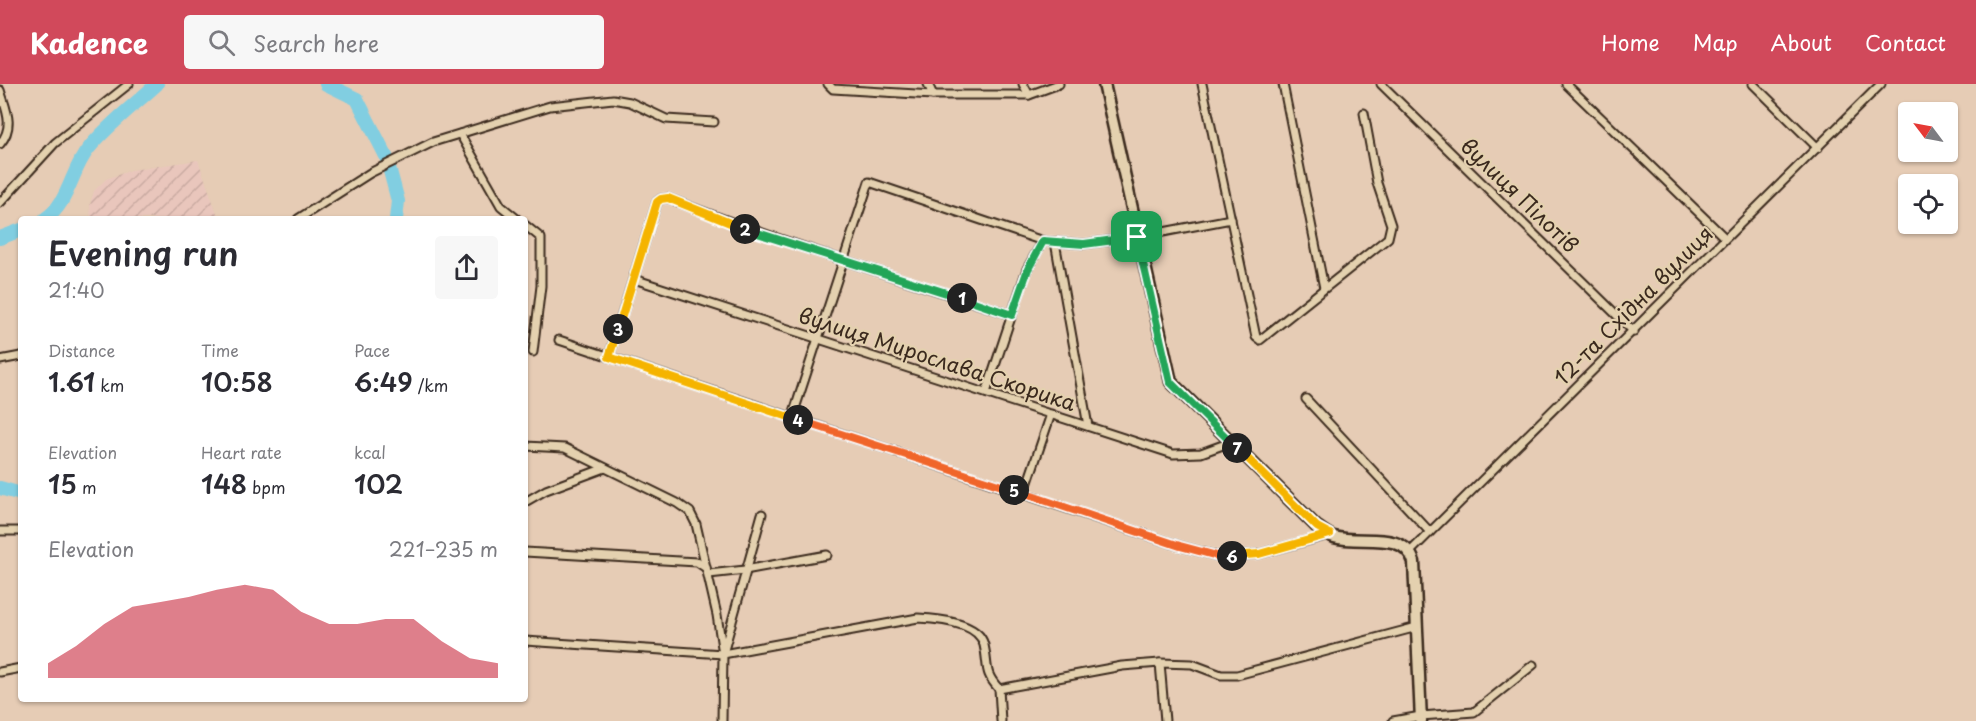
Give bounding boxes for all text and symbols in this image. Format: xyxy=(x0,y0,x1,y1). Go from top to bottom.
search box xyxy=(184,15,604,69)
text: Kadence xyxy=(30,21,148,64)
icon: search xyxy=(205,26,238,59)
text: Search here xyxy=(253,26,379,59)
text: Home xyxy=(1601,26,1660,58)
text: Map xyxy=(1693,26,1738,58)
text: About xyxy=(1771,26,1832,58)
text: Contact xyxy=(1865,26,1946,58)
north arrow xyxy=(1898,102,1958,162)
map controls xyxy=(1898,102,1958,234)
street label: вулиця Пілотів xyxy=(1454,130,1587,259)
button: locate xyxy=(1898,174,1958,234)
pin xyxy=(1111,211,1162,262)
pin: 2 xyxy=(730,214,760,244)
text: 2 xyxy=(739,217,751,241)
street label: 12-та Східна вулиця xyxy=(1546,218,1720,392)
icon: arrive xyxy=(1120,220,1153,253)
text: Evening run xyxy=(48,227,239,277)
button: share xyxy=(435,236,498,299)
text: 21:40 xyxy=(48,275,105,305)
pin: 1 xyxy=(947,283,977,313)
text: 1 xyxy=(958,286,966,310)
street label: вулиця Мирослава Скорика xyxy=(795,298,1081,418)
pin: 3 xyxy=(603,314,633,344)
text: 3 xyxy=(613,317,623,341)
text: Distance xyxy=(48,338,115,362)
text: Time xyxy=(201,338,239,362)
text: Pace xyxy=(354,338,390,362)
text: 1.61 xyxy=(48,362,95,401)
text: 10:58 xyxy=(201,362,273,401)
text: 6:49 xyxy=(354,362,413,401)
text: km xyxy=(95,373,124,397)
text: /km xyxy=(413,373,448,397)
pin: 4 xyxy=(783,405,813,435)
text: 4 xyxy=(793,408,803,432)
pin: 7 xyxy=(1222,433,1252,463)
text: 7 xyxy=(1232,436,1242,460)
text: Elevation xyxy=(48,440,117,464)
text: Heart rate xyxy=(201,440,282,464)
text: kcal xyxy=(354,440,386,464)
text: 15 xyxy=(48,464,77,503)
text: 148 xyxy=(201,464,247,503)
text: 102 xyxy=(354,464,403,503)
text: m xyxy=(77,475,97,499)
text: bpm xyxy=(247,475,286,499)
pin: 5 xyxy=(999,475,1029,505)
text: 5 xyxy=(1009,478,1019,502)
text: Elevation xyxy=(48,534,134,564)
text: 221–235 m xyxy=(389,534,498,564)
pin: 6 xyxy=(1217,541,1247,571)
text: 6 xyxy=(1226,544,1238,568)

